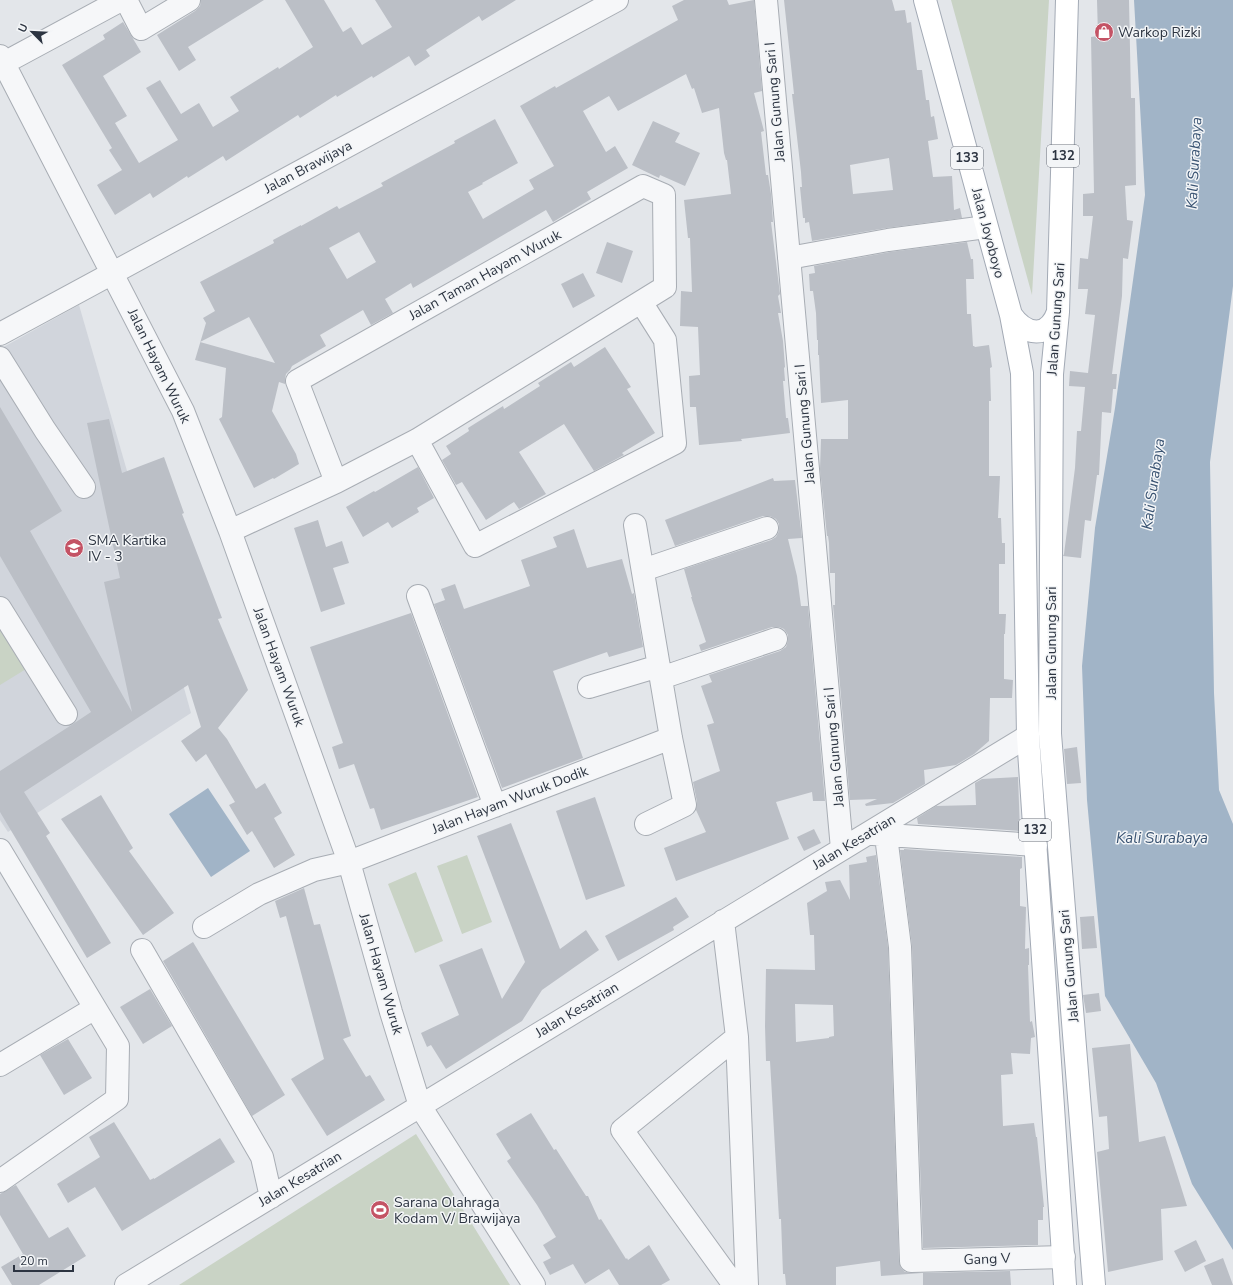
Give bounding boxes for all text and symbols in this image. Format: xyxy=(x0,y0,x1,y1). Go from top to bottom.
north arrow xyxy=(12,12,52,52)
text: U xyxy=(15,21,32,35)
shop icon: Warkop Rizki xyxy=(1093,21,1115,43)
place label: Warkop Rizki xyxy=(1118,23,1201,42)
street label: Jalan Gunung Sari I xyxy=(760,41,790,164)
water label: Kali Surabaya xyxy=(1182,116,1206,210)
street label: Jalan Brawijaya xyxy=(260,136,355,199)
road number: 132 xyxy=(1047,145,1079,167)
road number: 133 xyxy=(951,147,983,169)
street label: Jalan Joyoboyo xyxy=(967,185,1009,281)
street label: Jalan Taman Hayam Wuruk xyxy=(405,225,565,325)
street label: Jalan Gunung Sari xyxy=(1043,262,1069,377)
street label: Jalan Hayam Wuruk xyxy=(122,305,195,427)
street label: Jalan Gunung Sari I xyxy=(790,363,820,486)
water label: Kali Surabaya xyxy=(1137,437,1169,531)
place label: SMA Kartika IV - 3 xyxy=(88,531,166,566)
school or university icon: SMA Kartika IV - 3 xyxy=(63,537,85,559)
street label: Jalan Gunung Sari xyxy=(1042,587,1061,700)
street label: Jalan Hayam Wuruk xyxy=(248,604,310,730)
street label: Jalan Gunung Sari I xyxy=(819,686,849,809)
street label: Jalan Hayam Wuruk Dodik xyxy=(428,761,592,839)
street label: Jalan Kesatrian xyxy=(808,810,899,875)
road number: 132 xyxy=(1019,819,1051,841)
water label: Kali Surabaya xyxy=(1116,828,1208,848)
street label: Jalan Gunung Sari xyxy=(1055,909,1083,1024)
street label: Jalan Hayam Wuruk xyxy=(354,910,408,1038)
street label: Jalan Kesatrian xyxy=(531,978,622,1043)
street label: Jalan Kesatrian xyxy=(254,1147,345,1212)
place label: Sarana Olahraga Kodam V/ Brawijaya xyxy=(394,1193,520,1228)
sports icon: Sarana Olahraga Kodam V/ Brawijaya xyxy=(369,1199,391,1221)
scale bar xyxy=(14,1247,73,1273)
street label: Gang V xyxy=(963,1249,1011,1269)
text: 20 m xyxy=(20,1253,48,1269)

